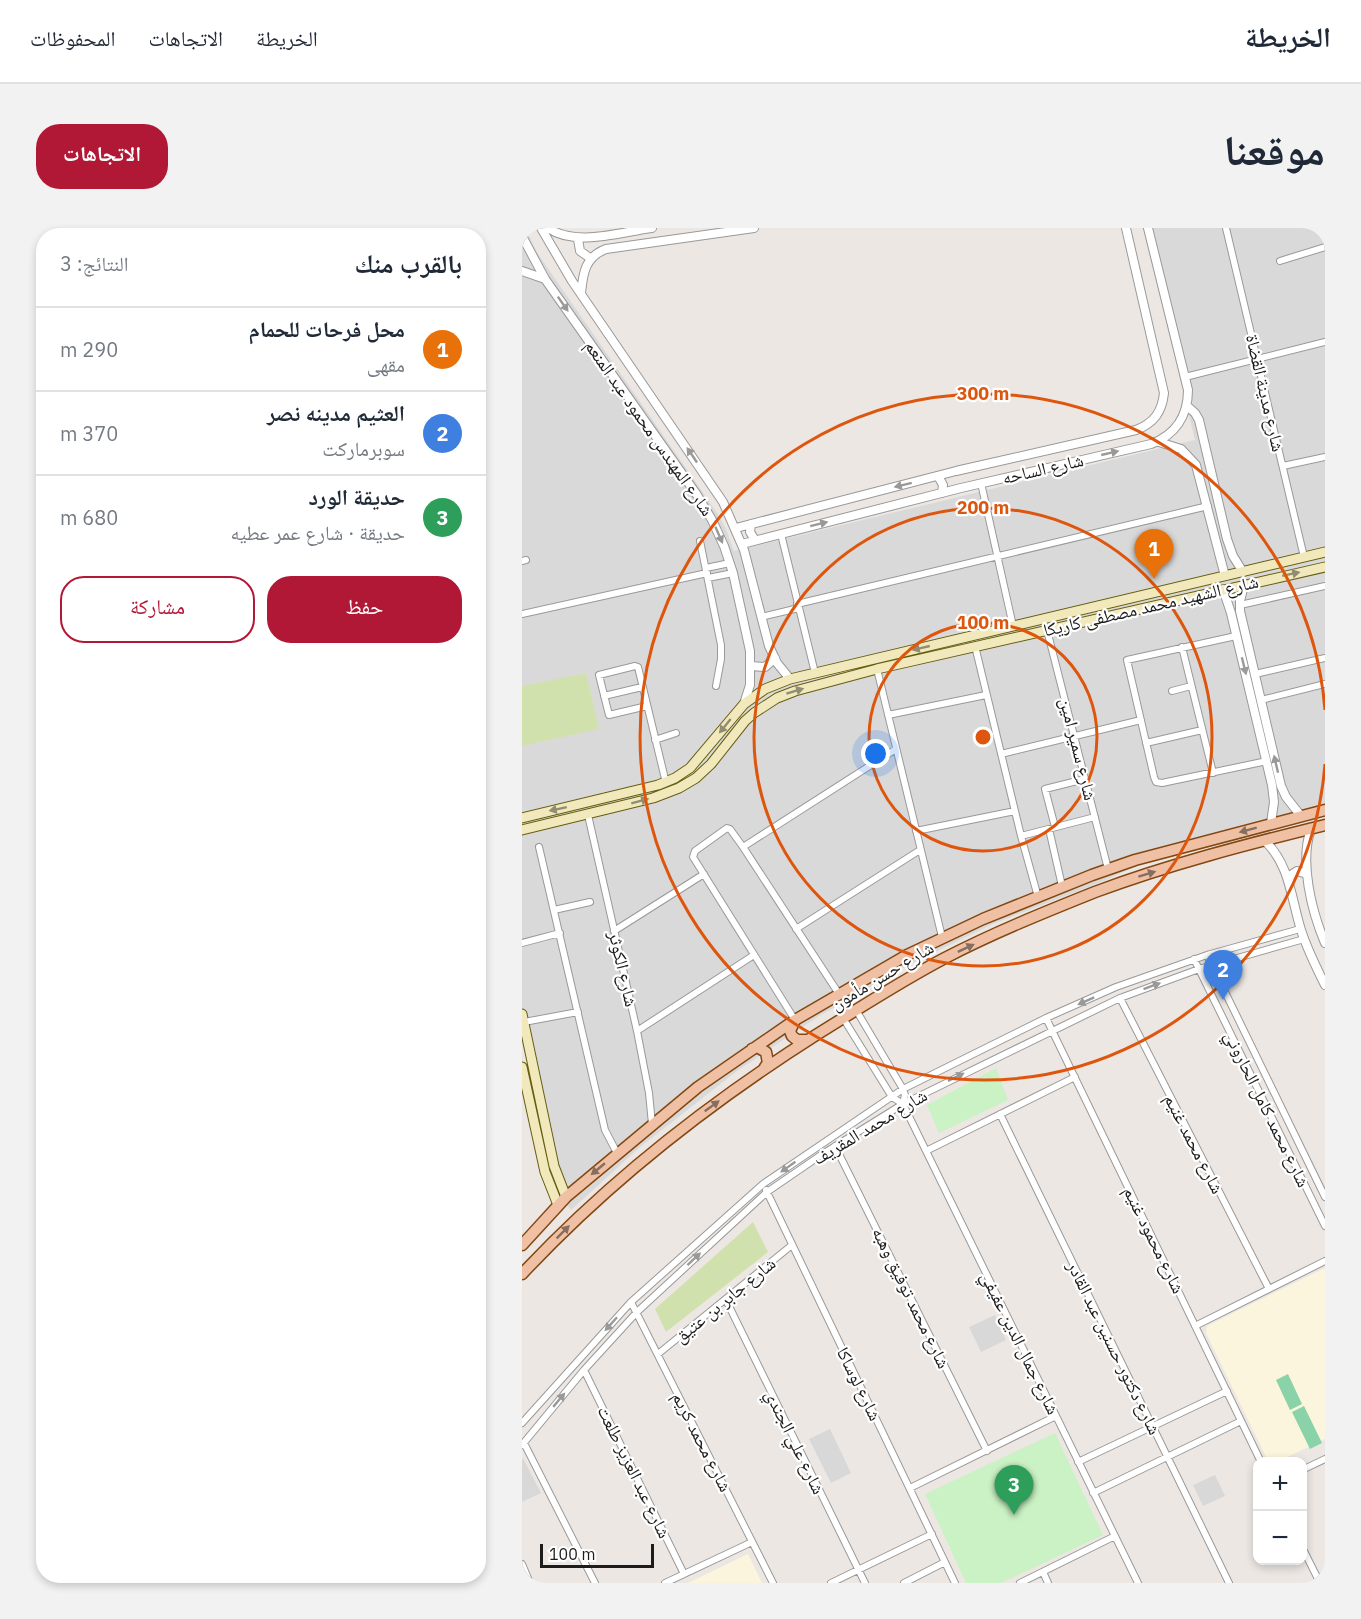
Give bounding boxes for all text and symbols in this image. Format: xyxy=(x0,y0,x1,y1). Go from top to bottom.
text: الخريطة xyxy=(1245,18,1331,55)
text: المحفوظات xyxy=(30,24,115,52)
text: الاتجاهات xyxy=(148,24,223,52)
text: الخريطة xyxy=(256,24,318,52)
text: موقعنا xyxy=(1224,122,1325,177)
button: الاتجاهات xyxy=(36,124,168,189)
text: بالقرب منك xyxy=(354,246,462,280)
text: النتائج: 3 xyxy=(60,250,128,277)
one-way arrow xyxy=(557,296,568,312)
text: محل فرحات للحمام xyxy=(249,314,405,343)
street label: شارع مدينة القضاة xyxy=(1241,332,1290,454)
street label: شارع المهندس محمود عبد المنعم xyxy=(579,335,719,521)
text: 290 m xyxy=(60,336,118,363)
text: 1 xyxy=(437,336,449,363)
text: مقهى xyxy=(367,351,405,378)
text: 300 m xyxy=(957,382,1009,405)
text: العثيم مدينه نصر xyxy=(267,398,405,427)
text: 370 m xyxy=(60,420,118,447)
text: 2 xyxy=(437,420,449,447)
text: سوبرماركت xyxy=(322,435,405,462)
one-way arrow xyxy=(687,447,698,463)
street label: شارع الساحه xyxy=(1000,448,1086,489)
one-way arrow xyxy=(1101,448,1120,458)
one-way arrow xyxy=(894,481,912,491)
text: حديقة الورد xyxy=(308,482,405,511)
text: 200 m xyxy=(957,496,1009,519)
text: 680 m xyxy=(60,504,118,531)
text: 3 xyxy=(437,504,449,531)
text: حديقة · شارع عمر عطيه xyxy=(230,519,405,546)
one-way arrow xyxy=(810,519,828,528)
one-way arrow xyxy=(714,526,724,544)
pin: 1 xyxy=(1134,530,1174,579)
one-way arrow xyxy=(1282,569,1300,579)
street label: شارع الشهيد محمد مصطفى كاريكا xyxy=(1041,570,1261,641)
button: مشاركة xyxy=(60,576,255,643)
button: حفظ xyxy=(267,576,462,643)
text: 100 m xyxy=(957,611,1009,634)
one-way arrow xyxy=(911,643,930,653)
one-way arrow xyxy=(1239,656,1249,675)
one-way arrow xyxy=(786,686,804,695)
street label: شارع سمير امين xyxy=(1055,695,1102,803)
one-way arrow xyxy=(719,718,732,734)
centre of rings xyxy=(973,727,993,747)
your location xyxy=(861,739,890,768)
one-way arrow xyxy=(1270,755,1280,773)
one-way arrow xyxy=(631,796,649,806)
one-way arrow xyxy=(548,805,567,814)
one-way arrow xyxy=(1239,825,1257,835)
one-way arrow xyxy=(1138,869,1156,879)
street label: شارع الكوثر xyxy=(603,928,643,1009)
street label: شارع حسن مأمون xyxy=(826,936,938,1015)
one-way arrow xyxy=(958,944,975,953)
pin: 2 xyxy=(1204,950,1242,1000)
one-way arrow xyxy=(1143,981,1161,991)
one-way arrow xyxy=(1077,996,1094,1005)
street label: شارع محمد كامل الحاروني xyxy=(1216,1027,1315,1192)
one-way arrow xyxy=(948,1072,965,1082)
street label: شارع محمد المقريف xyxy=(808,1083,931,1170)
street label: شارع محمد غنيم xyxy=(1159,1090,1229,1198)
one-way arrow xyxy=(703,1100,719,1112)
one-way arrow xyxy=(780,1161,796,1173)
one-way arrow xyxy=(590,1163,606,1176)
street label: شارع محمود غنيم xyxy=(1118,1182,1190,1298)
street label: شارع محمد توفيق وهبه xyxy=(867,1223,956,1372)
one-way arrow xyxy=(555,1225,569,1239)
street label: شارع جابر بن عتيق xyxy=(669,1252,780,1348)
one-way arrow xyxy=(687,1253,701,1267)
street label: شارع دكتور حسنين عبد القادر xyxy=(1062,1256,1167,1438)
street label: شارع جمال الدين عفيفي xyxy=(973,1267,1065,1420)
one-way arrow xyxy=(605,1316,618,1331)
street label: شارع لوساكا xyxy=(832,1343,887,1424)
street label: شارع علي الجندي xyxy=(757,1386,831,1499)
street label: شارع محمد كريم xyxy=(666,1388,738,1496)
one-way arrow xyxy=(553,1392,566,1408)
street label: شارع عبد العزيز طلعت xyxy=(592,1402,676,1542)
map controls xyxy=(1253,1457,1307,1565)
button: + xyxy=(1253,1457,1307,1511)
pin: 3 xyxy=(994,1466,1034,1515)
button: − xyxy=(1253,1511,1307,1565)
scale bar xyxy=(540,1541,654,1568)
text: 100 m xyxy=(549,1544,596,1564)

